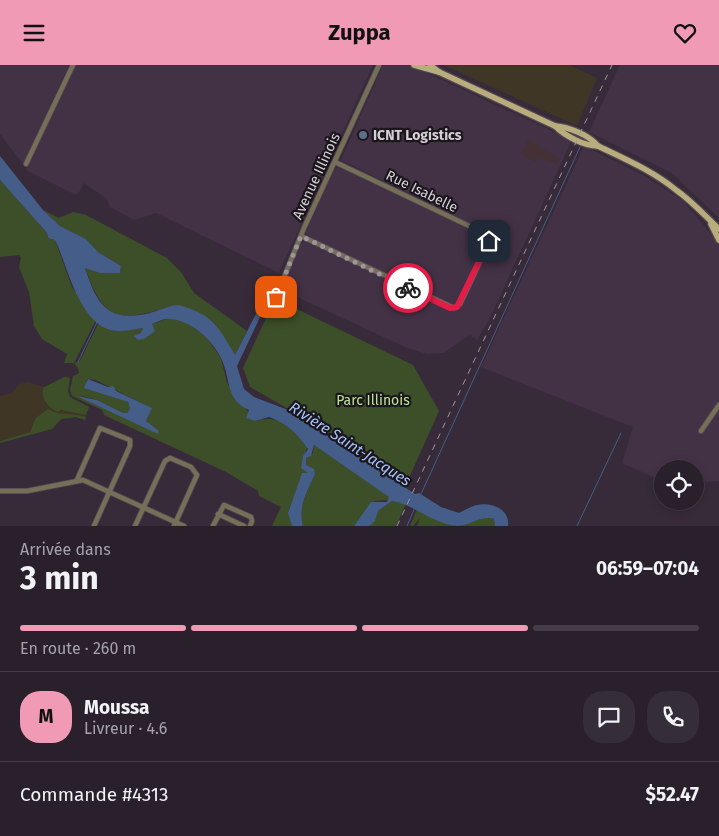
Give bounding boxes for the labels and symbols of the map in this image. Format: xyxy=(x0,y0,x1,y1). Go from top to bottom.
place label: ICNT Logistics xyxy=(373,127,462,144)
marker: ICNT Logistics xyxy=(357,129,369,141)
street label: Avenue Illinois xyxy=(289,130,344,222)
street label: Rue Isabelle xyxy=(383,167,460,216)
pin xyxy=(468,220,510,262)
courier xyxy=(383,263,433,313)
pin xyxy=(255,276,297,318)
park label: Parc Illinois xyxy=(336,392,410,409)
water label: Rivière Saint-Jacques xyxy=(286,398,414,490)

